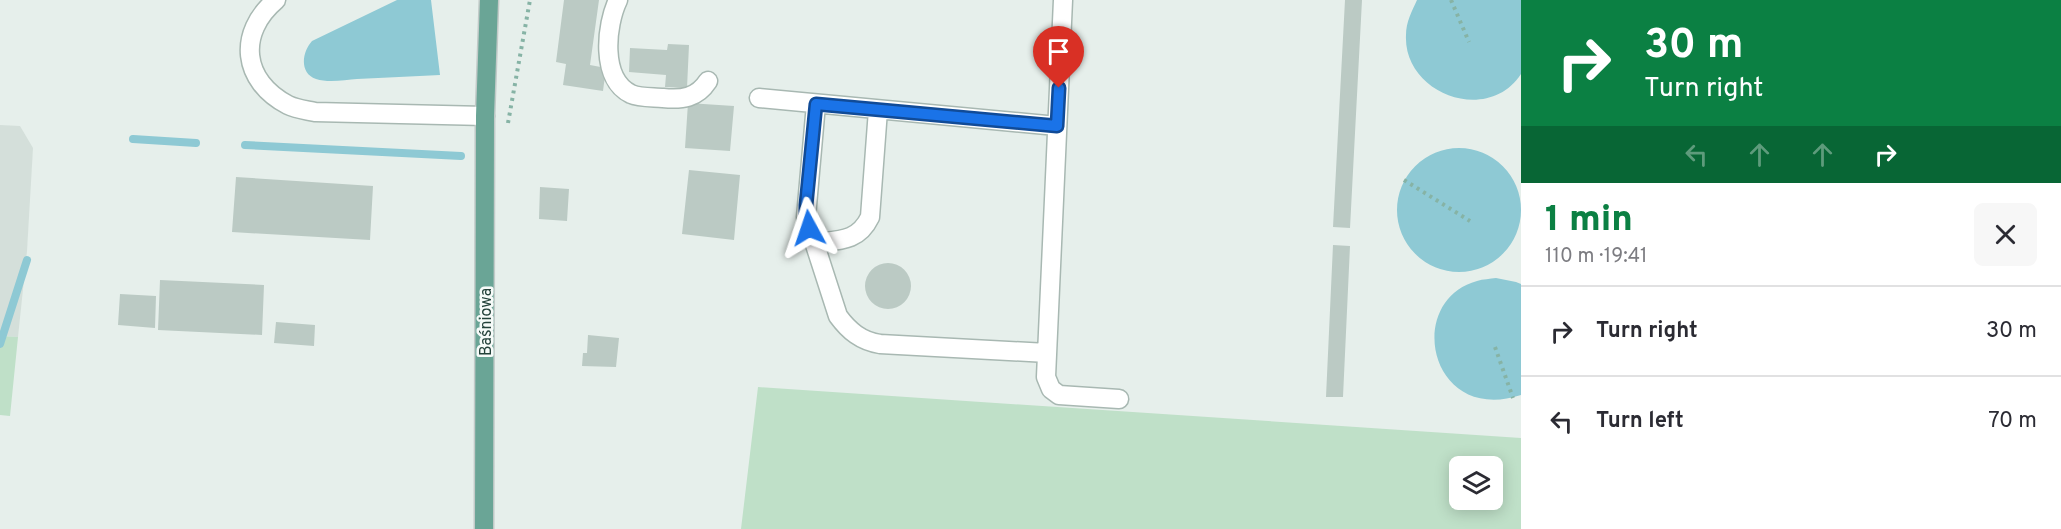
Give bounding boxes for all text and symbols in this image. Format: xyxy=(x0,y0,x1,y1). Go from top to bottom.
text: 30 m xyxy=(1644,20,1743,73)
icon: right xyxy=(1545,24,1623,102)
pin xyxy=(1033,26,1084,88)
icon: arrive xyxy=(1042,35,1075,68)
text: Turn right xyxy=(1644,72,1763,106)
icon: left xyxy=(1680,138,1713,171)
icon: ahead xyxy=(1743,138,1776,171)
icon: ahead xyxy=(1806,138,1839,171)
icon: right xyxy=(1869,138,1902,171)
position arrow xyxy=(777,196,841,260)
text: 1 min xyxy=(1545,198,1633,244)
button: close xyxy=(1974,203,2037,266)
text: 110 m · 19:41 xyxy=(1545,244,1648,270)
street label: Baśniowa xyxy=(477,288,497,356)
icon: right xyxy=(1545,315,1578,348)
text: Turn right xyxy=(1596,318,1698,345)
text: 30 m xyxy=(1986,318,2037,345)
icon: left xyxy=(1545,405,1578,438)
text: Turn left xyxy=(1596,408,1684,435)
text: 70 m xyxy=(1988,408,2037,435)
map controls xyxy=(1449,456,1503,510)
button: layers xyxy=(1449,456,1503,510)

